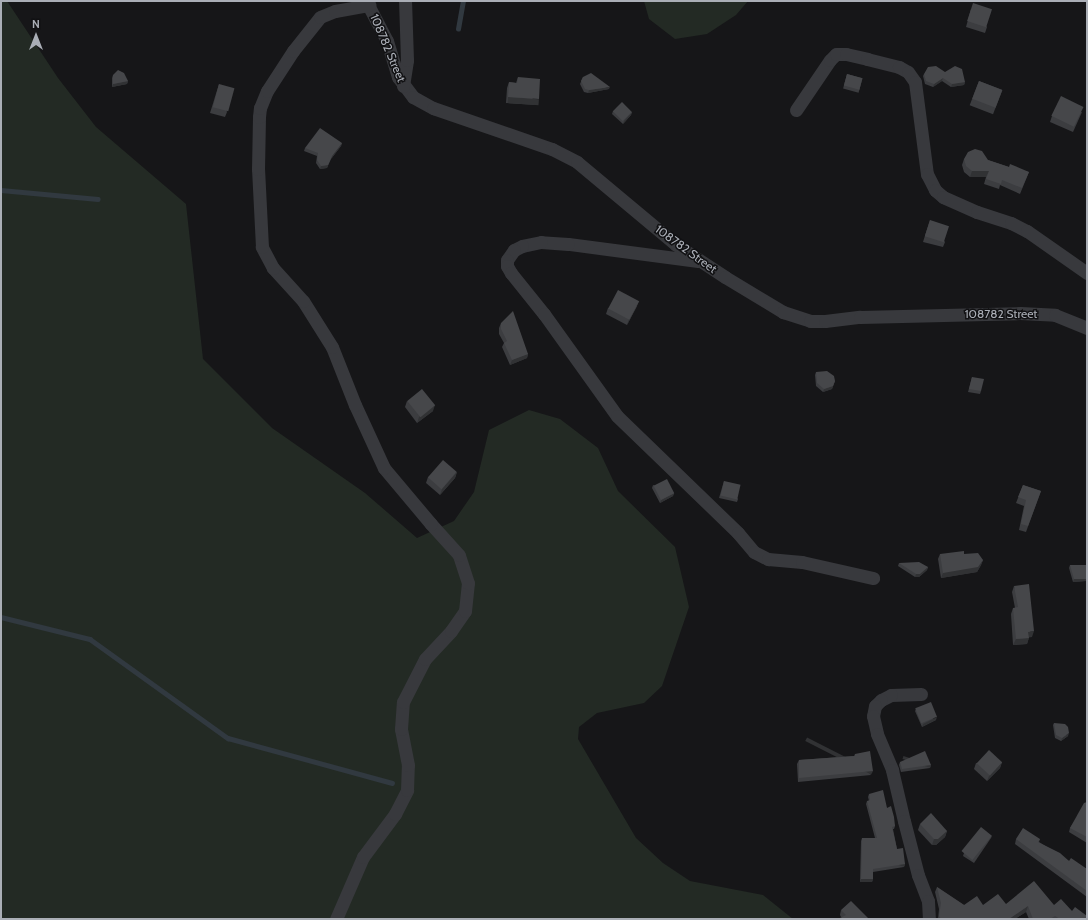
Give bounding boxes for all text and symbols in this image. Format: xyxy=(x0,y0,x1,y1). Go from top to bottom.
street label: 108782 Street xyxy=(367,12,409,84)
north arrow xyxy=(16,16,56,56)
text: N xyxy=(32,17,40,31)
street label: 108782 Street xyxy=(652,222,720,276)
street label: 108782 Street xyxy=(965,307,1037,321)

